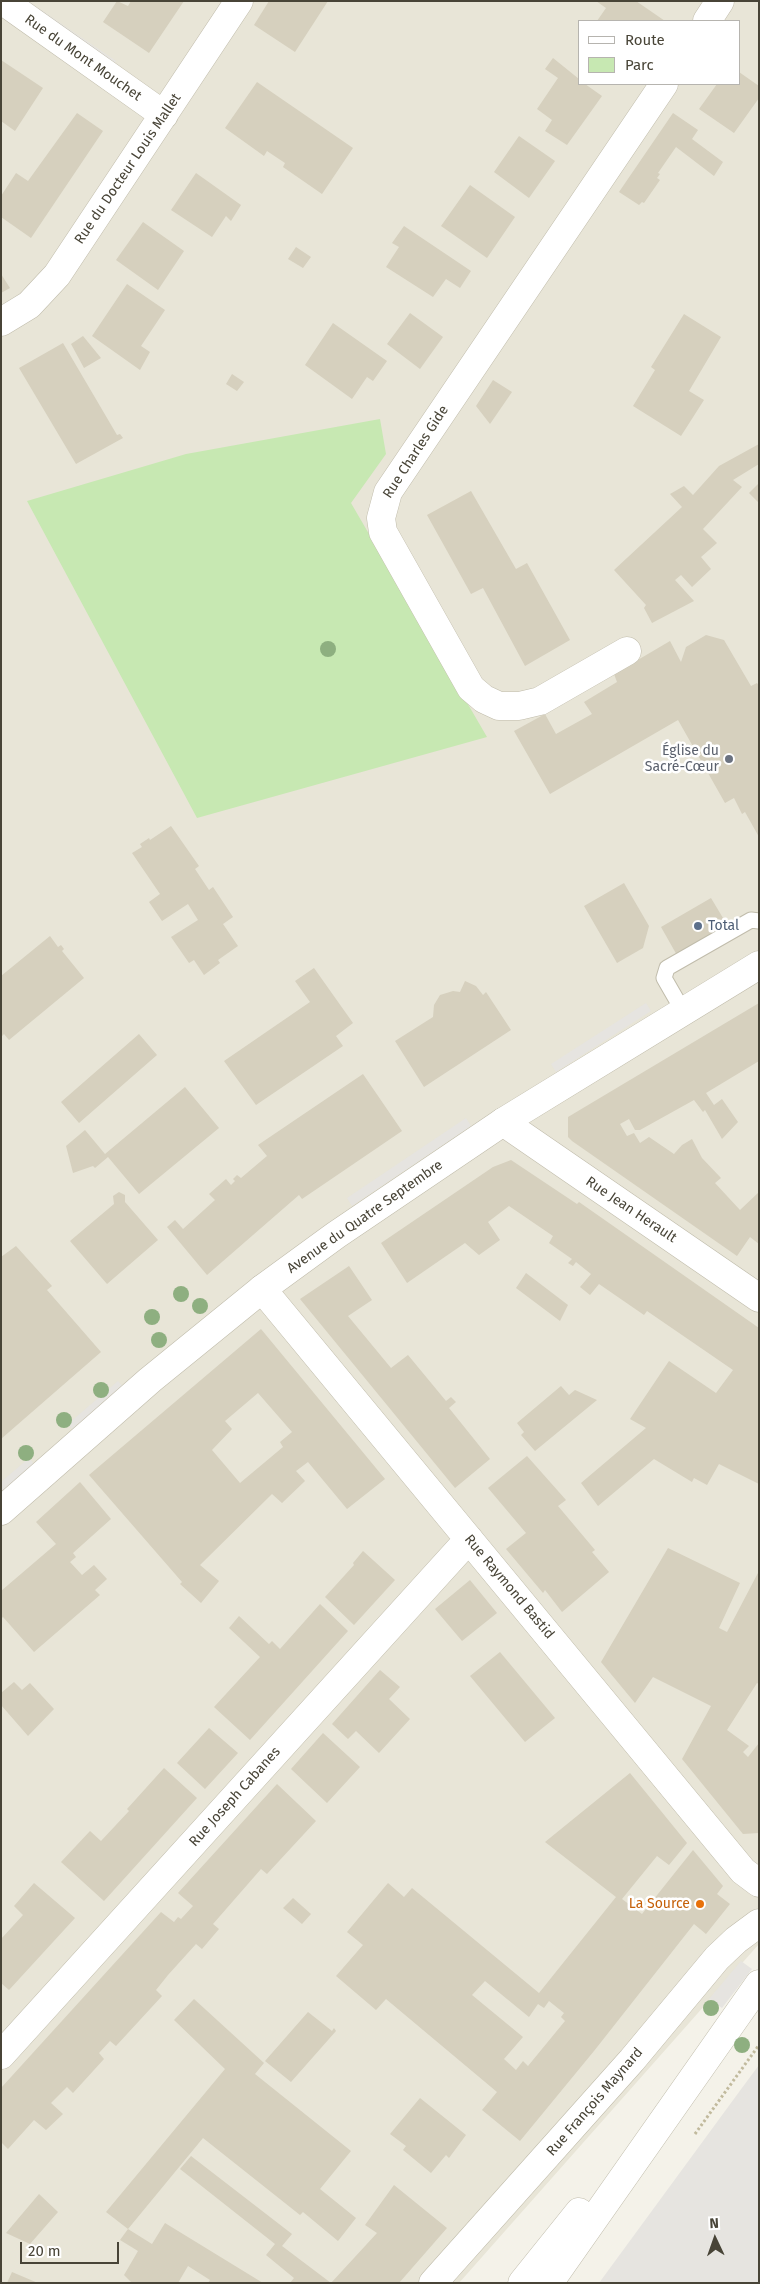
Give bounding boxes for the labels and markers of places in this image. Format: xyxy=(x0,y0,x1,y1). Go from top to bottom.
place label: Église du Sacré-Cœur xyxy=(645,743,719,776)
marker: Église du Sacré-Cœur xyxy=(723,753,735,765)
place label: Total xyxy=(708,918,739,934)
marker: Total xyxy=(692,920,704,932)
place label: La Source xyxy=(629,1896,690,1912)
marker: La Source xyxy=(694,1898,706,1910)

